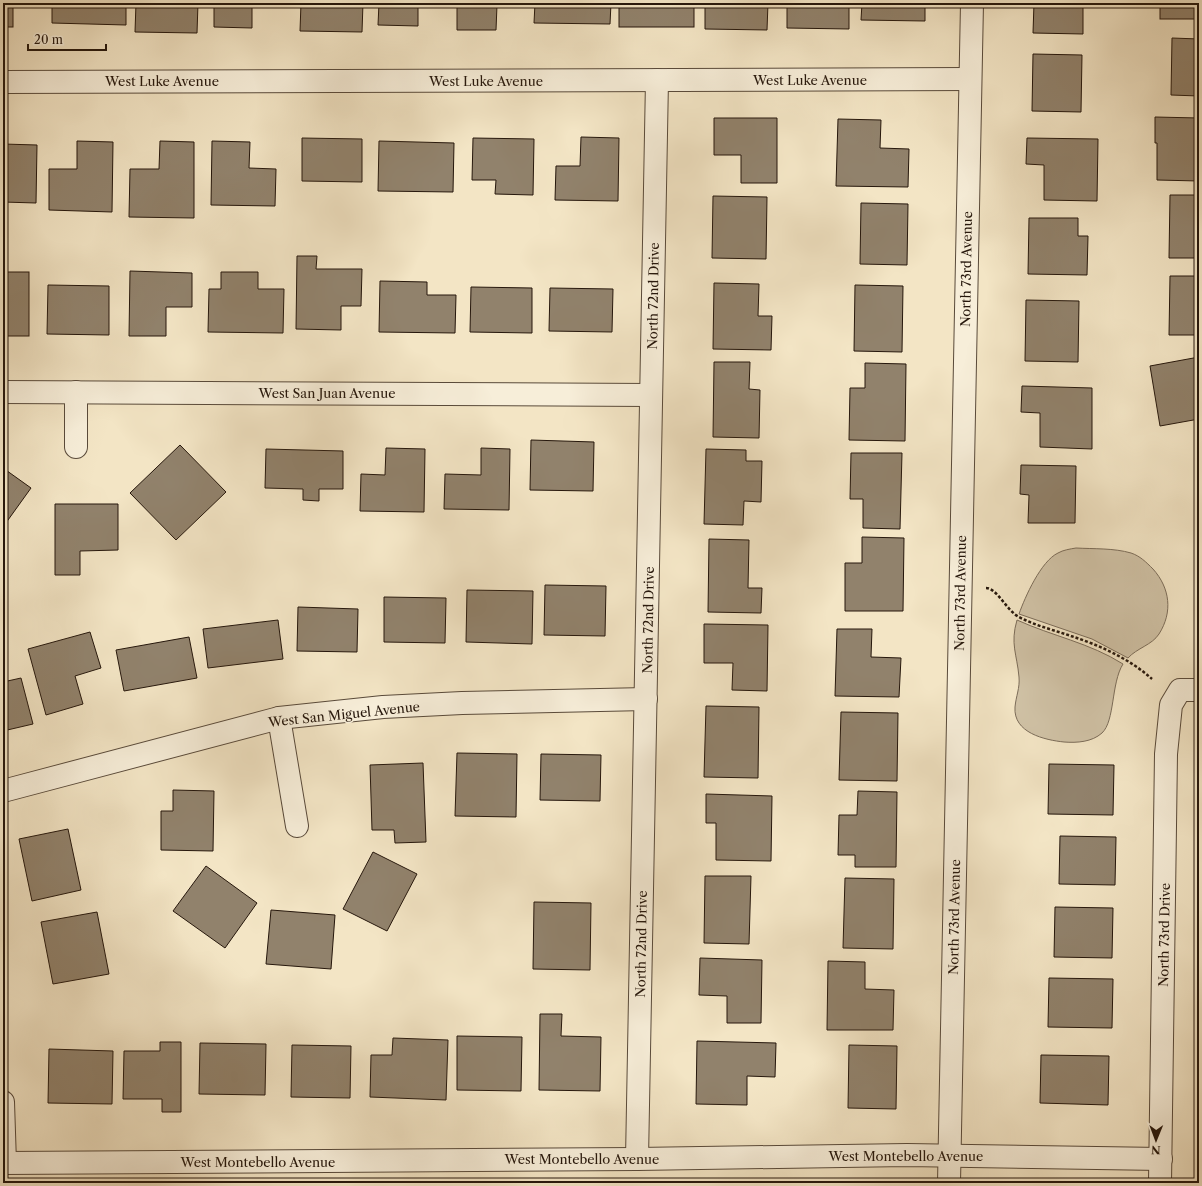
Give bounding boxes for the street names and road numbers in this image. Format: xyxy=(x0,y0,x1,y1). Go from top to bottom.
street label: West Luke Avenue xyxy=(752,72,867,88)
street label: West Luke Avenue xyxy=(104,73,219,89)
street label: West Luke Avenue xyxy=(428,73,543,89)
street label: North 73rd Avenue xyxy=(957,211,975,327)
street label: North 72nd Drive xyxy=(644,242,662,350)
street label: West San Juan Avenue xyxy=(258,385,395,401)
street label: North 73rd Avenue xyxy=(951,535,969,651)
street label: North 72nd Drive xyxy=(639,566,657,674)
street label: West San Miguel Avenue xyxy=(266,698,421,730)
street label: North 73rd Avenue xyxy=(945,859,963,975)
street label: North 73rd Drive xyxy=(1155,883,1173,987)
street label: North 72nd Drive xyxy=(632,890,650,998)
street label: West Montebello Avenue xyxy=(828,1148,983,1164)
street label: West Montebello Avenue xyxy=(504,1151,659,1167)
street label: West Montebello Avenue xyxy=(180,1154,335,1170)

